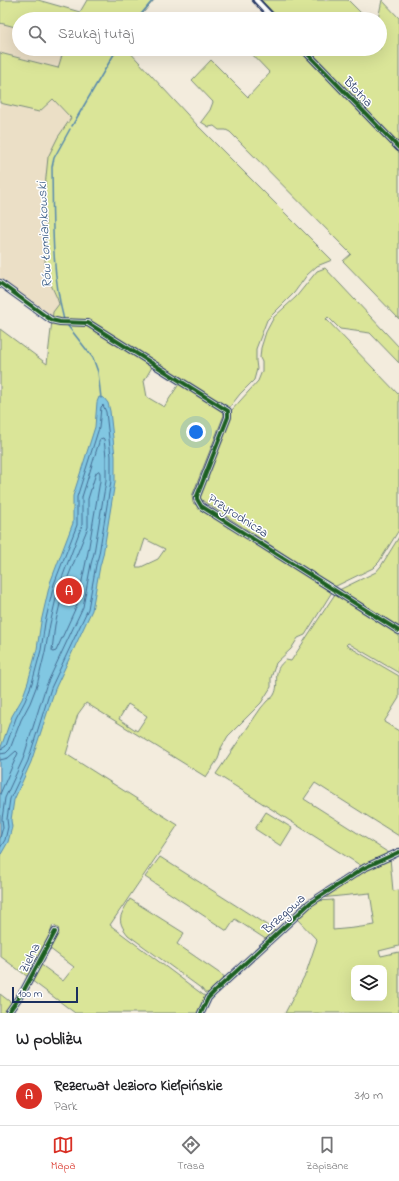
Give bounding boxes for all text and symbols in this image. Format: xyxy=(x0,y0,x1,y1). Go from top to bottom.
search box xyxy=(12,12,387,56)
icon: search xyxy=(26,23,48,45)
text: Szukaj tutaj xyxy=(58,23,134,45)
street label: Błotna xyxy=(338,72,377,111)
water label: Rów Łomiankowski xyxy=(32,180,58,289)
your location xyxy=(186,422,206,442)
street label: Przyrodnicza xyxy=(204,489,272,543)
pin: A xyxy=(56,576,82,606)
street label: Brzegowa xyxy=(257,889,310,940)
street label: Zielna xyxy=(14,940,46,976)
map controls xyxy=(351,965,387,1001)
button: layers xyxy=(351,965,387,1001)
scale bar xyxy=(12,985,78,1004)
text: 100 m xyxy=(18,986,42,1002)
text: W pobliżu xyxy=(16,1027,82,1052)
text: Rezerwat Jezioro Kiełpińskie xyxy=(54,1075,222,1097)
text: A xyxy=(25,1086,33,1105)
text: 310 m xyxy=(355,1086,383,1105)
text: Park xyxy=(54,1097,78,1116)
tab: Mapa xyxy=(51,1134,75,1174)
tab: Trasa xyxy=(177,1134,204,1174)
tab: Zapisane xyxy=(306,1134,348,1174)

